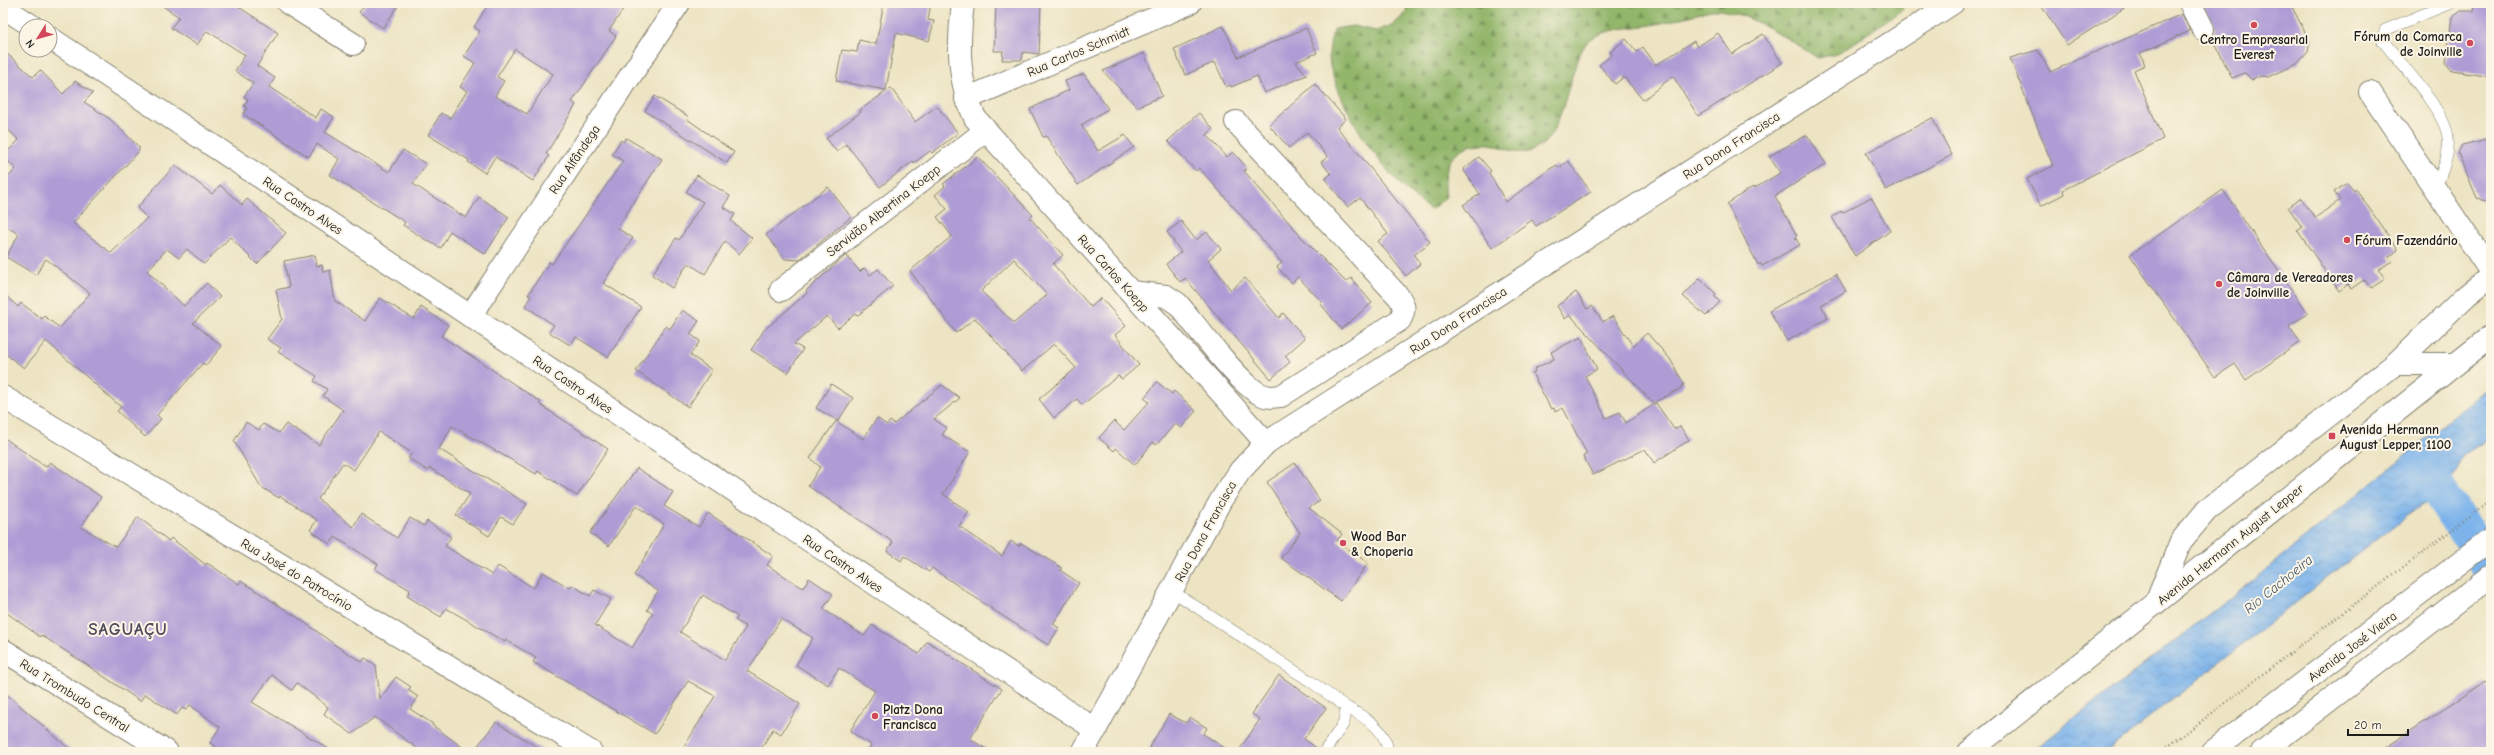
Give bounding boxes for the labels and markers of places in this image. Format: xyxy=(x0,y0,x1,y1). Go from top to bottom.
marker: Centro Empresarial Everest xyxy=(2249,20,2259,30)
place label: Fórum da Comarca de Joinville xyxy=(2354,29,2463,59)
place label: Centro Empresarial Everest xyxy=(2200,32,2308,62)
marker: Fórum da Comarca de Joinville xyxy=(2465,38,2475,48)
place label: Fórum Fazendário xyxy=(2355,233,2458,248)
marker: Fórum Fazendário xyxy=(2342,235,2352,245)
place label: Câmara de Vereadores de Joinville xyxy=(2227,270,2353,300)
marker: Câmara de Vereadores de Joinville xyxy=(2214,279,2224,289)
place label: Avenida Hermann August Lepper, 1100 xyxy=(2340,422,2451,452)
marker: Avenida Hermann August Lepper, 1100 xyxy=(2327,431,2337,441)
place label: Wood Bar & Choperia xyxy=(1351,529,1413,559)
marker: Wood Bar & Choperia xyxy=(1338,538,1348,548)
place label: Platz Dona Francisca xyxy=(883,702,943,732)
marker: Platz Dona Francisca xyxy=(870,711,880,721)

